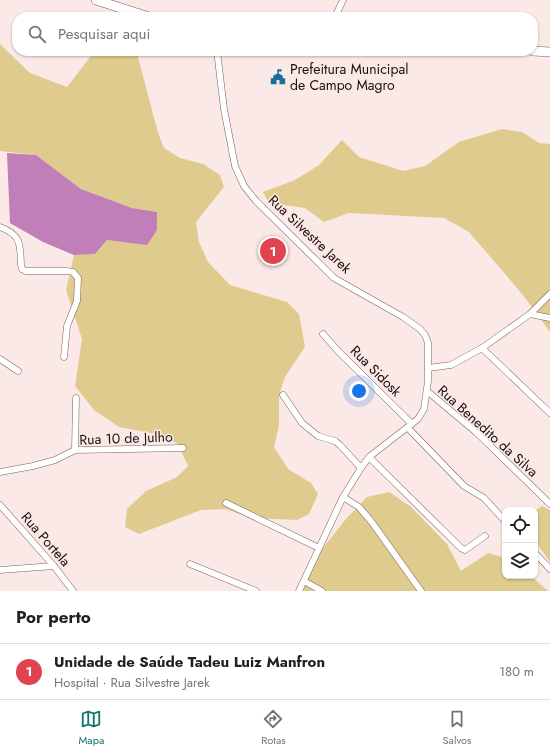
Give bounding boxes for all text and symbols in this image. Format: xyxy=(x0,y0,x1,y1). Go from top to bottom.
search box xyxy=(12,12,538,56)
icon: search xyxy=(26,23,48,45)
text: Pesquisar aqui xyxy=(58,23,150,45)
place label: Prefeitura Municipal de Campo Magro xyxy=(290,59,408,95)
public building icon: Prefeitura Municipal de Campo Magro xyxy=(269,68,287,86)
street label: Rua Silvestre Jarek xyxy=(264,190,357,278)
pin: 1 xyxy=(260,236,286,266)
street label: Rua Sidosk xyxy=(346,341,407,402)
street label: Rua Benedito da Silva xyxy=(433,380,543,482)
your location xyxy=(349,381,369,401)
street label: Rua 10 de Julho xyxy=(79,426,173,450)
street label: Rua Portela xyxy=(17,507,75,571)
map controls xyxy=(502,507,538,579)
button: locate xyxy=(502,507,538,543)
button: layers xyxy=(502,543,538,579)
text: Por perto xyxy=(16,605,91,629)
text: Unidade de Saúde Tadeu Luiz Manfron xyxy=(54,651,325,673)
text: 1 xyxy=(26,662,32,681)
text: 180 m xyxy=(499,662,534,681)
text: Hospital · Rua Silvestre Jarek xyxy=(54,673,210,692)
tab: Mapa xyxy=(78,708,104,748)
tab: Rotas xyxy=(261,708,286,748)
tab: Salvos xyxy=(443,708,472,748)

